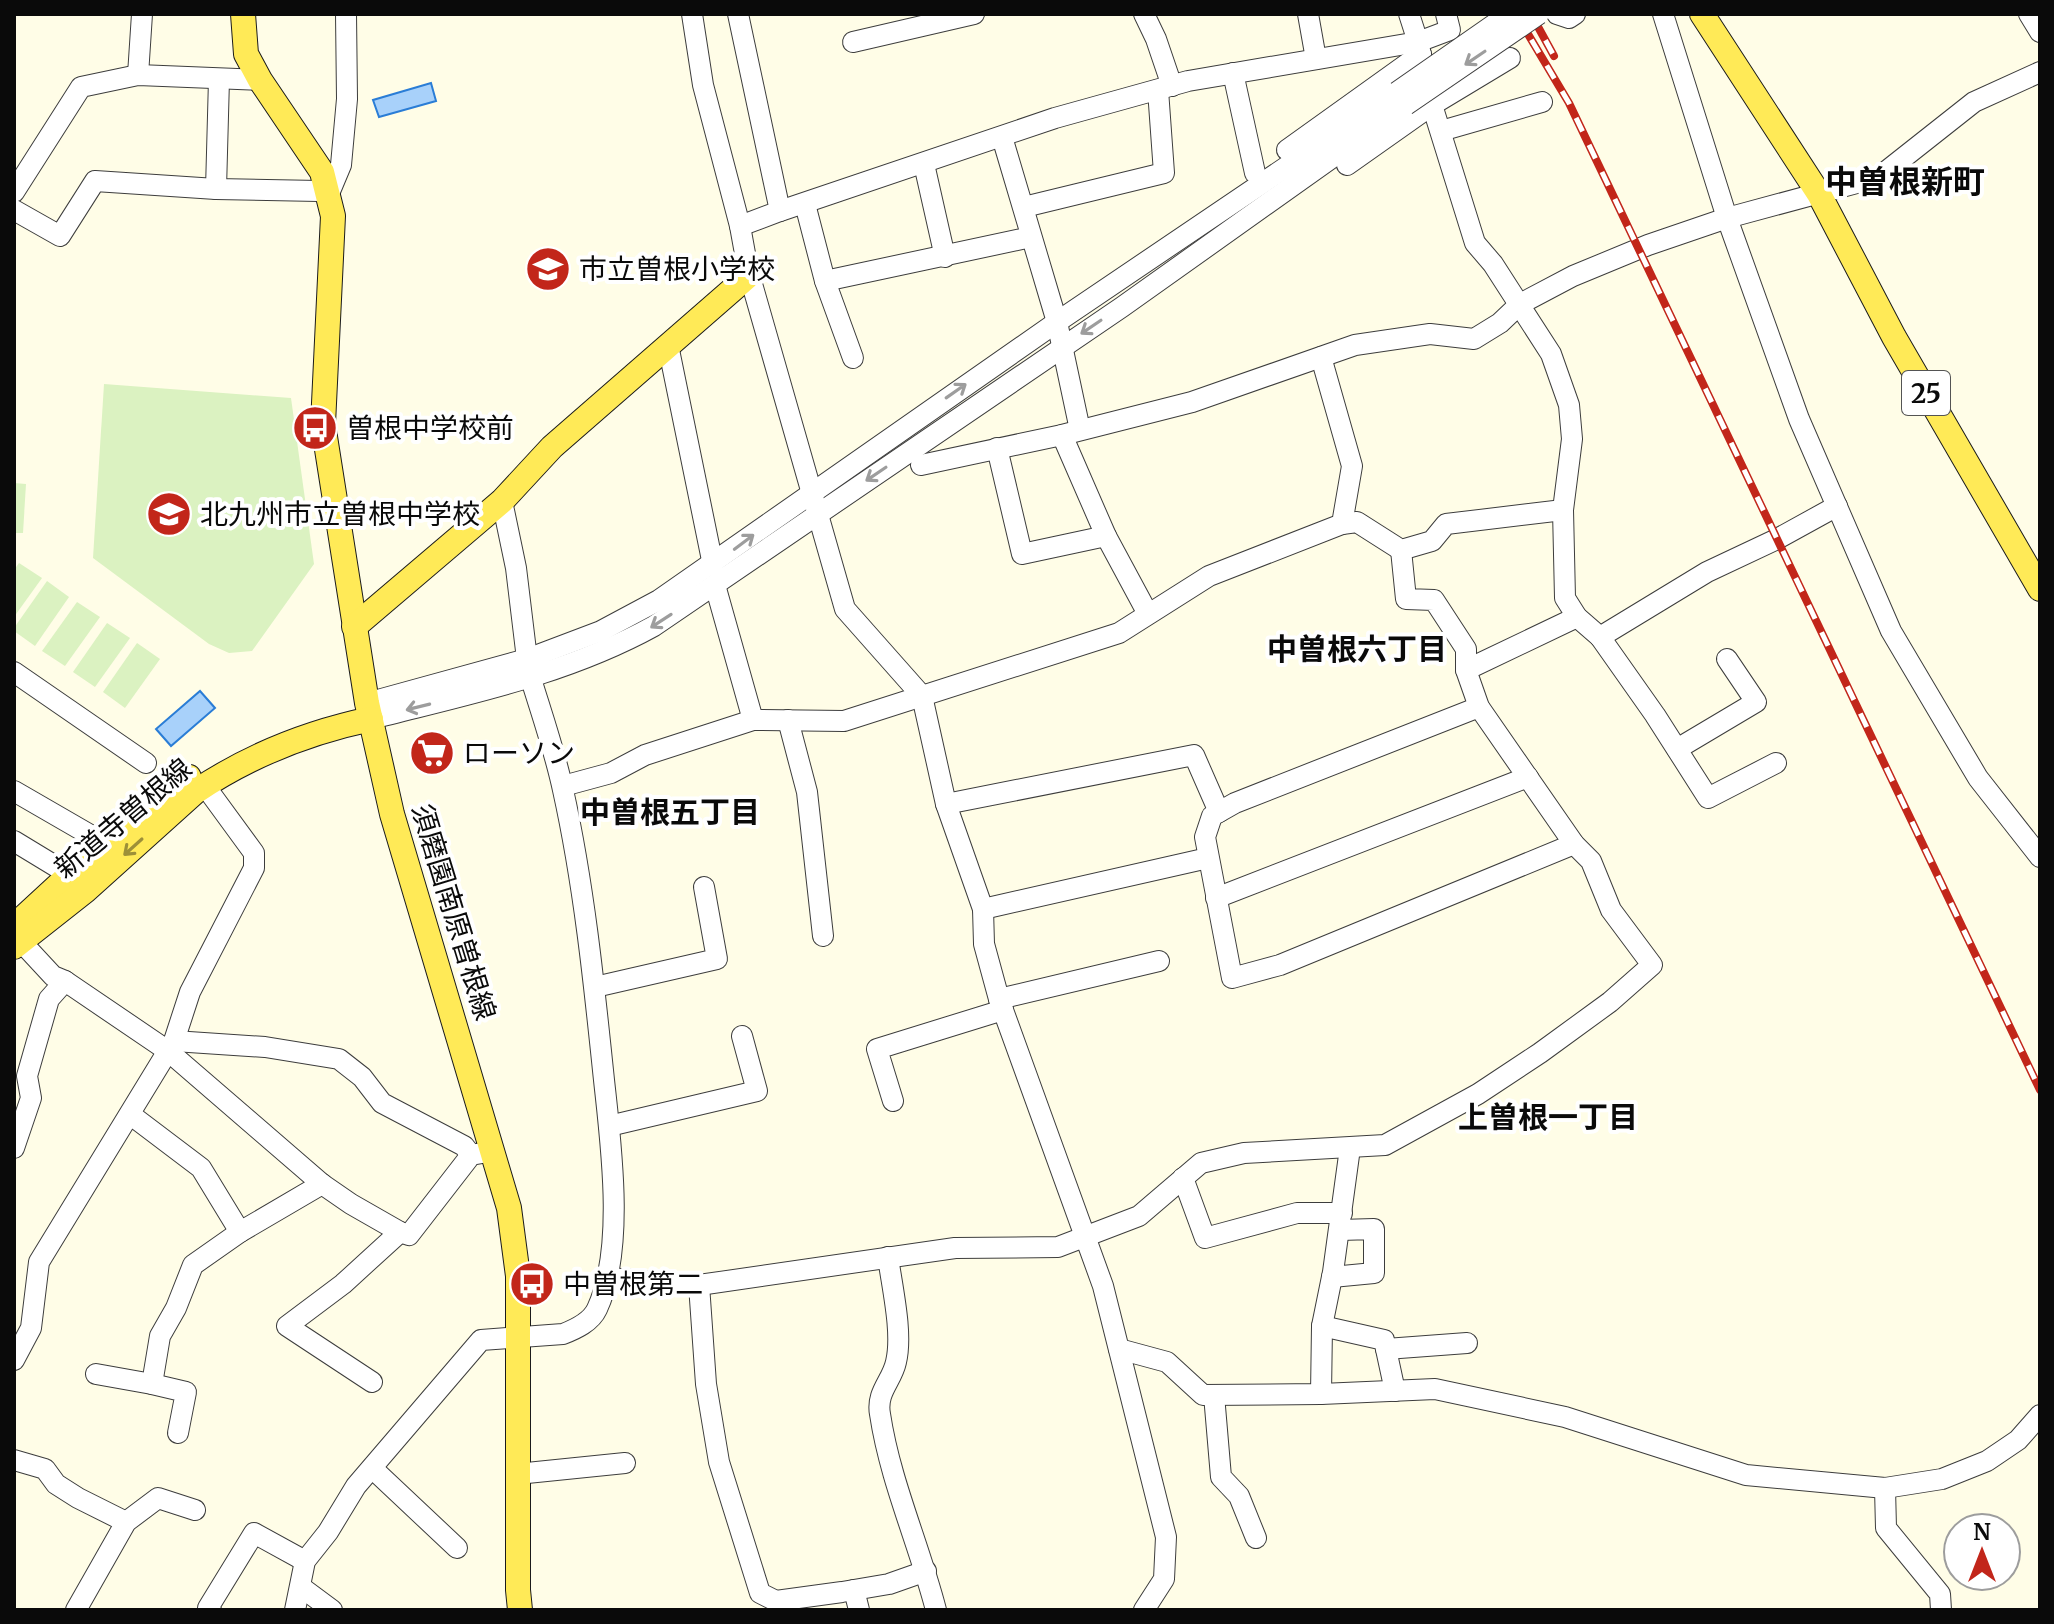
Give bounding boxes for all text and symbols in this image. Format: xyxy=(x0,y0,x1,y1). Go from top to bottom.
one-way arrow xyxy=(1464,50,1487,66)
district label: 中曽根新町 xyxy=(1825,162,1985,202)
school or university icon: 市立曽根小学校 xyxy=(524,245,572,293)
place label: 市立曽根小学校 xyxy=(579,251,775,287)
one-way arrow xyxy=(1080,319,1102,336)
road number: 25 xyxy=(1902,371,1950,415)
one-way arrow xyxy=(945,383,967,399)
bus stop icon: 曽根中学校前 xyxy=(291,404,339,452)
place label: 曽根中学校前 xyxy=(346,410,514,446)
one-way arrow xyxy=(866,466,888,483)
school or university icon: 北九州市立曽根中学校 xyxy=(145,490,193,538)
place label: 北九州市立曽根中学校 xyxy=(200,496,480,532)
one-way arrow xyxy=(733,533,754,550)
one-way arrow xyxy=(651,612,673,629)
district label: 中曽根六丁目 xyxy=(1267,630,1447,668)
one-way arrow xyxy=(405,701,431,716)
supermarket icon: ローソン xyxy=(408,729,456,777)
place label: ローソン xyxy=(463,735,575,771)
street label: 新道寺曽根線 xyxy=(47,750,199,886)
district label: 中曽根五丁目 xyxy=(580,793,760,831)
street label: 須磨園南原曽根線 xyxy=(404,800,504,1024)
one-way arrow xyxy=(124,837,144,855)
district label: 上曽根一丁目 xyxy=(1458,1098,1638,1136)
bus stop icon: 中曽根第二 xyxy=(508,1260,556,1308)
place label: 中曽根第二 xyxy=(563,1266,703,1302)
north arrow xyxy=(1942,1512,2022,1592)
text: N xyxy=(1973,1518,1991,1546)

